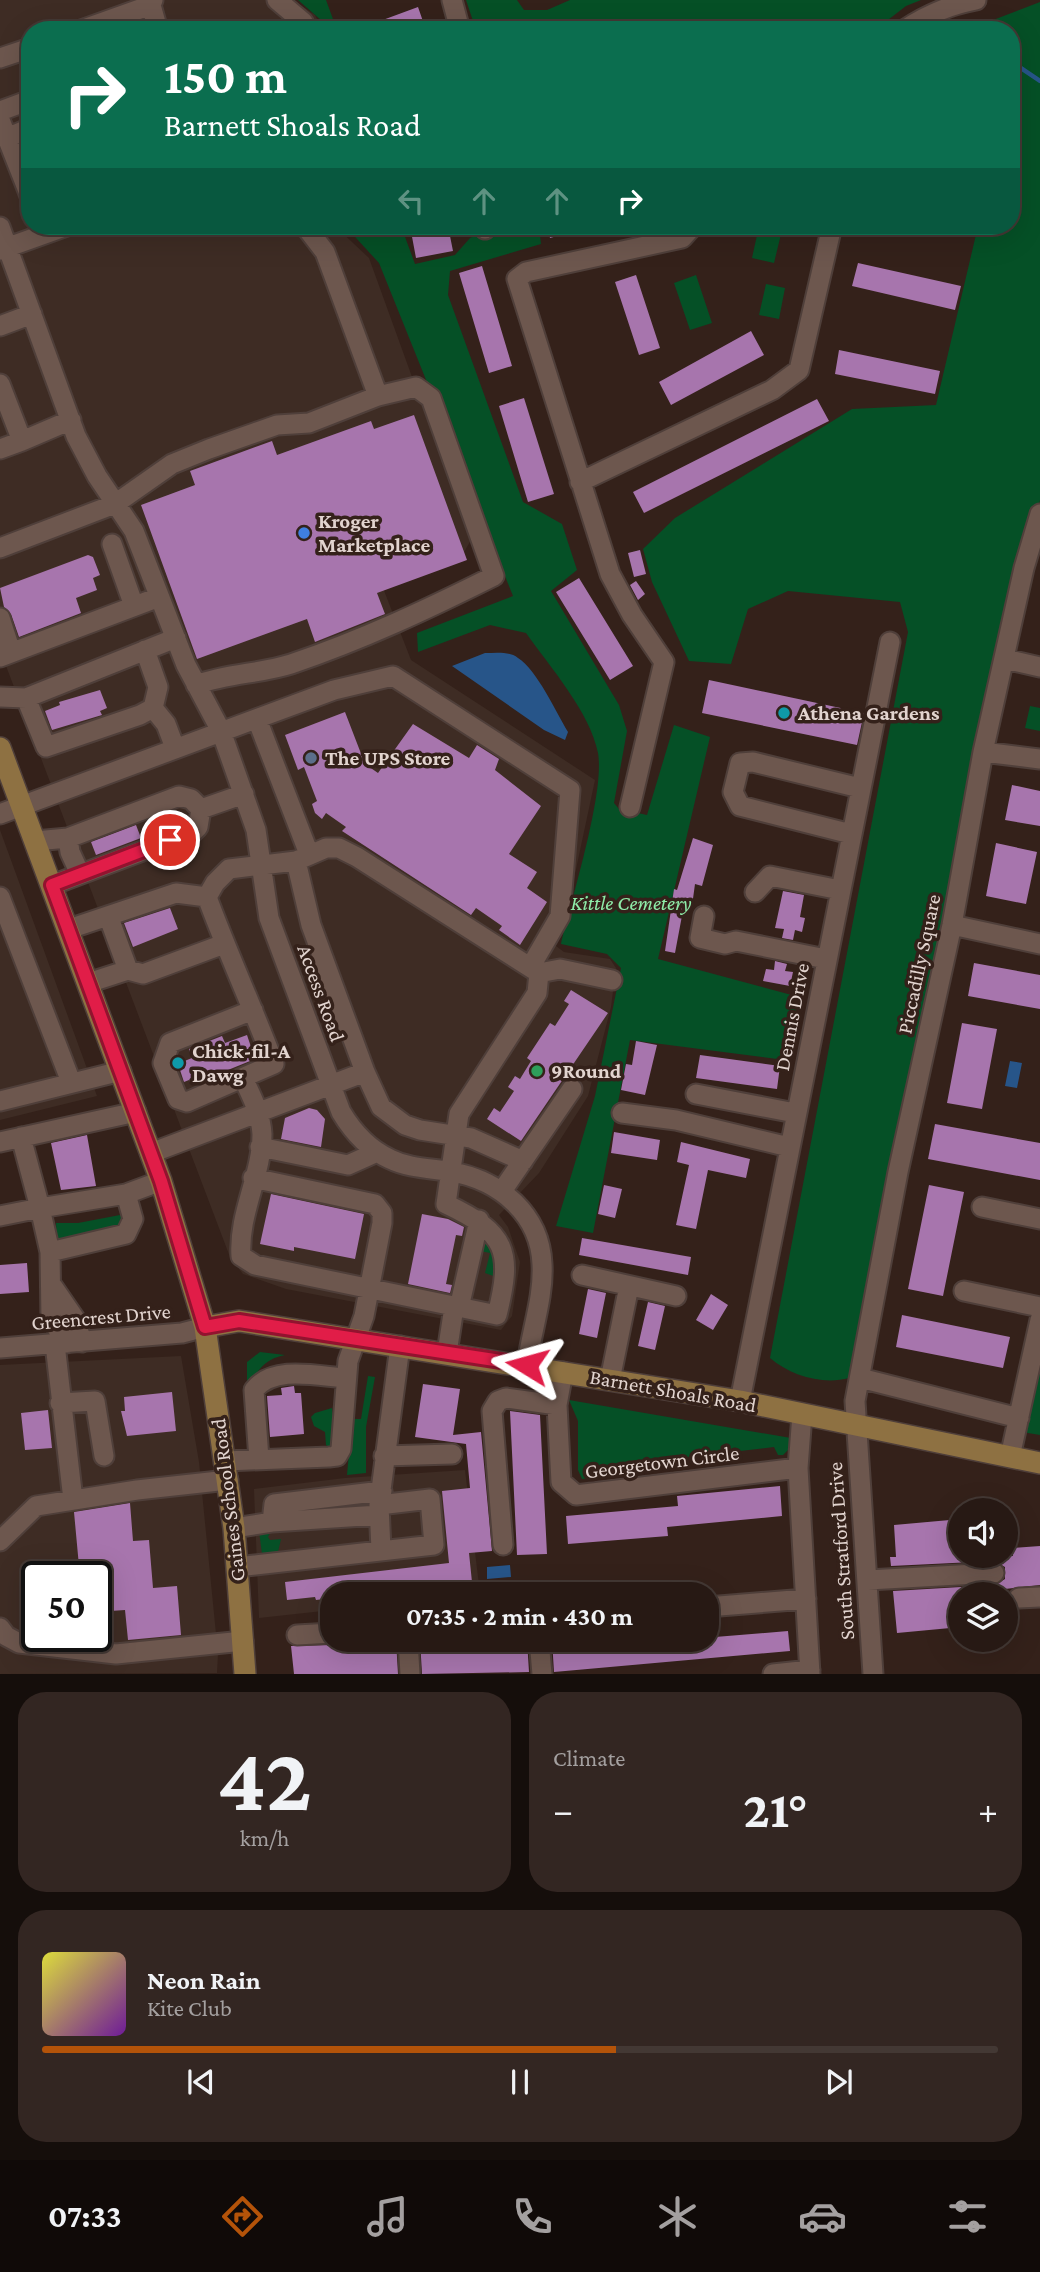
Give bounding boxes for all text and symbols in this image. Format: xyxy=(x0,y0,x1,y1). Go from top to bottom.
icon: right xyxy=(49,49,140,140)
text: 150 m xyxy=(164,49,287,104)
text: Barnett Shoals Road xyxy=(164,107,421,143)
icon: left xyxy=(392,182,430,220)
icon: ahead xyxy=(465,182,503,220)
icon: ahead xyxy=(538,182,576,220)
icon: right xyxy=(611,182,649,220)
place label: Kroger Marketplace xyxy=(318,509,430,557)
marker: Kroger Marketplace xyxy=(296,525,312,541)
place label: Athena Gardens xyxy=(797,701,940,725)
marker: Athena Gardens xyxy=(776,705,792,721)
place label: The UPS Store xyxy=(325,746,451,770)
marker: The UPS Store xyxy=(303,750,319,766)
pin xyxy=(140,810,200,870)
icon: arrive xyxy=(151,821,189,859)
park label: Kittle Cemetery xyxy=(570,891,692,915)
street label: Piccadilly Square xyxy=(893,892,945,1036)
street label: Access Road xyxy=(292,941,350,1045)
street label: Dennis Drive xyxy=(770,961,814,1073)
place label: Chick-fil-A Dawg xyxy=(192,1039,291,1087)
marker: Chick-fil-A Dawg xyxy=(170,1055,186,1071)
place label: 9Round xyxy=(551,1059,622,1083)
marker: 9Round xyxy=(529,1063,545,1079)
street label: Greencrest Drive xyxy=(30,1299,172,1335)
position arrow xyxy=(490,1328,564,1402)
street label: Barnett Shoals Road xyxy=(588,1365,758,1417)
street label: Gaines School Road xyxy=(206,1417,250,1583)
street label: Georgetown Circle xyxy=(583,1441,741,1483)
street label: South Stratford Drive xyxy=(823,1461,859,1641)
map controls xyxy=(948,1498,1018,1652)
button: sound xyxy=(948,1498,1018,1568)
speed limit sign: 50 xyxy=(21,1561,112,1652)
button: layers xyxy=(948,1582,1018,1652)
text: 07:35 · 2 min · 430 m xyxy=(406,1602,633,1631)
text: 42 xyxy=(217,1728,312,1830)
text: Climate xyxy=(553,1745,625,1771)
text: 21° xyxy=(743,1780,808,1838)
text: − xyxy=(553,1789,573,1831)
text: + xyxy=(978,1789,998,1831)
text: km/h xyxy=(240,1825,289,1851)
text: Neon Rain xyxy=(147,1966,261,1995)
text: Kite Club xyxy=(147,1995,232,2021)
icon: previous xyxy=(182,2063,220,2101)
icon: pause xyxy=(501,2063,539,2101)
icon: next xyxy=(820,2063,858,2101)
icon: directions xyxy=(218,2192,267,2241)
icon: music xyxy=(363,2192,412,2241)
icon: phone xyxy=(508,2192,557,2241)
icon: climate xyxy=(653,2192,702,2241)
icon: car xyxy=(798,2192,847,2241)
icon: filters xyxy=(943,2192,992,2241)
text: 07:33 xyxy=(48,2198,122,2234)

